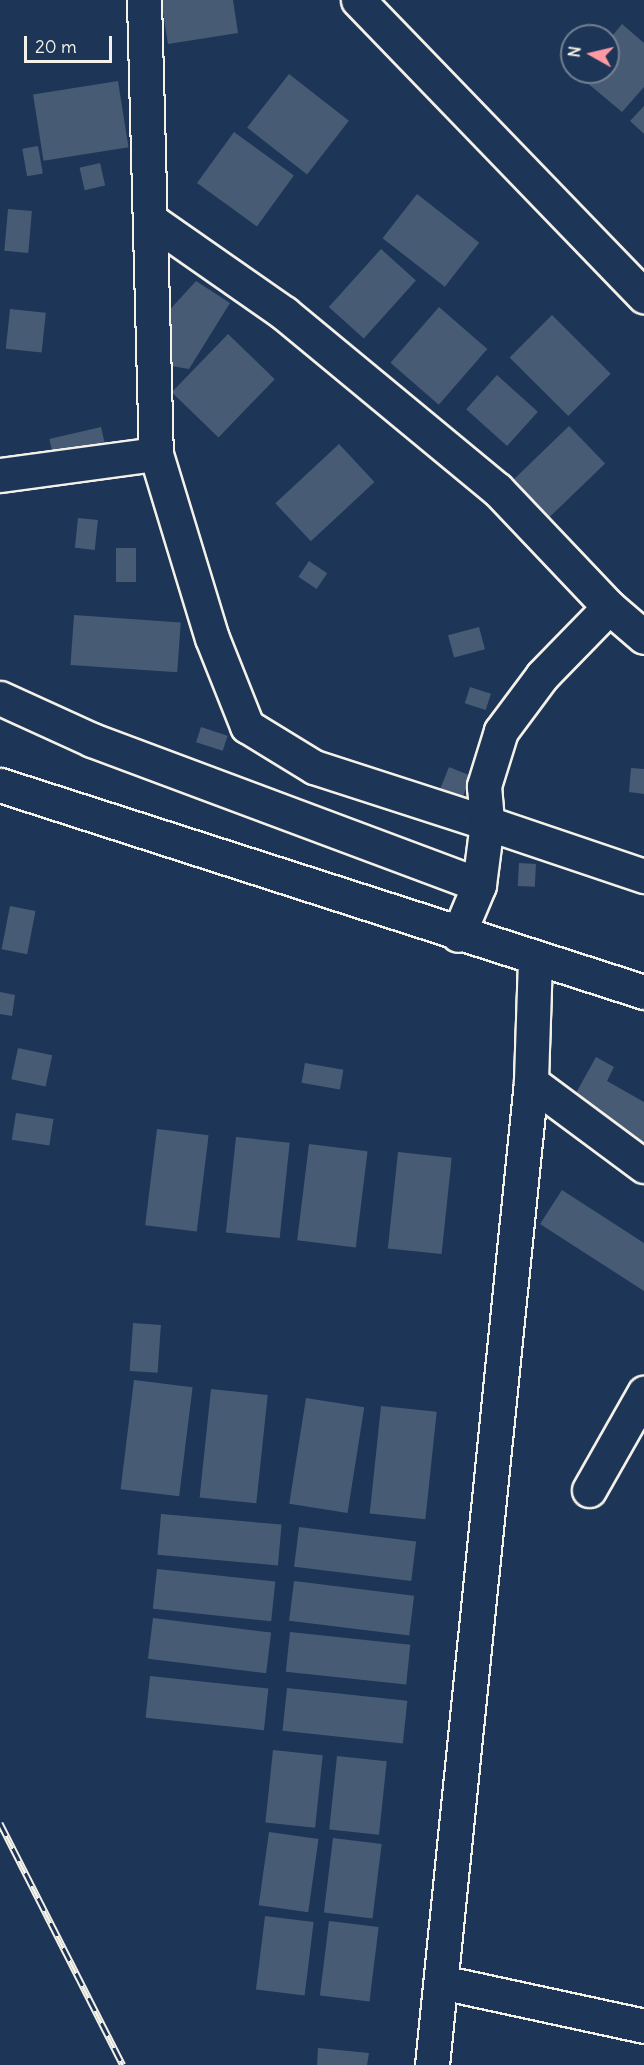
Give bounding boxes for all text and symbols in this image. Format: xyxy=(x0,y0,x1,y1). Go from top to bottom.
scale bar xyxy=(27,24,116,62)
north arrow xyxy=(560,24,620,84)
text: 20 m xyxy=(35,35,77,58)
text: N xyxy=(563,45,585,59)

